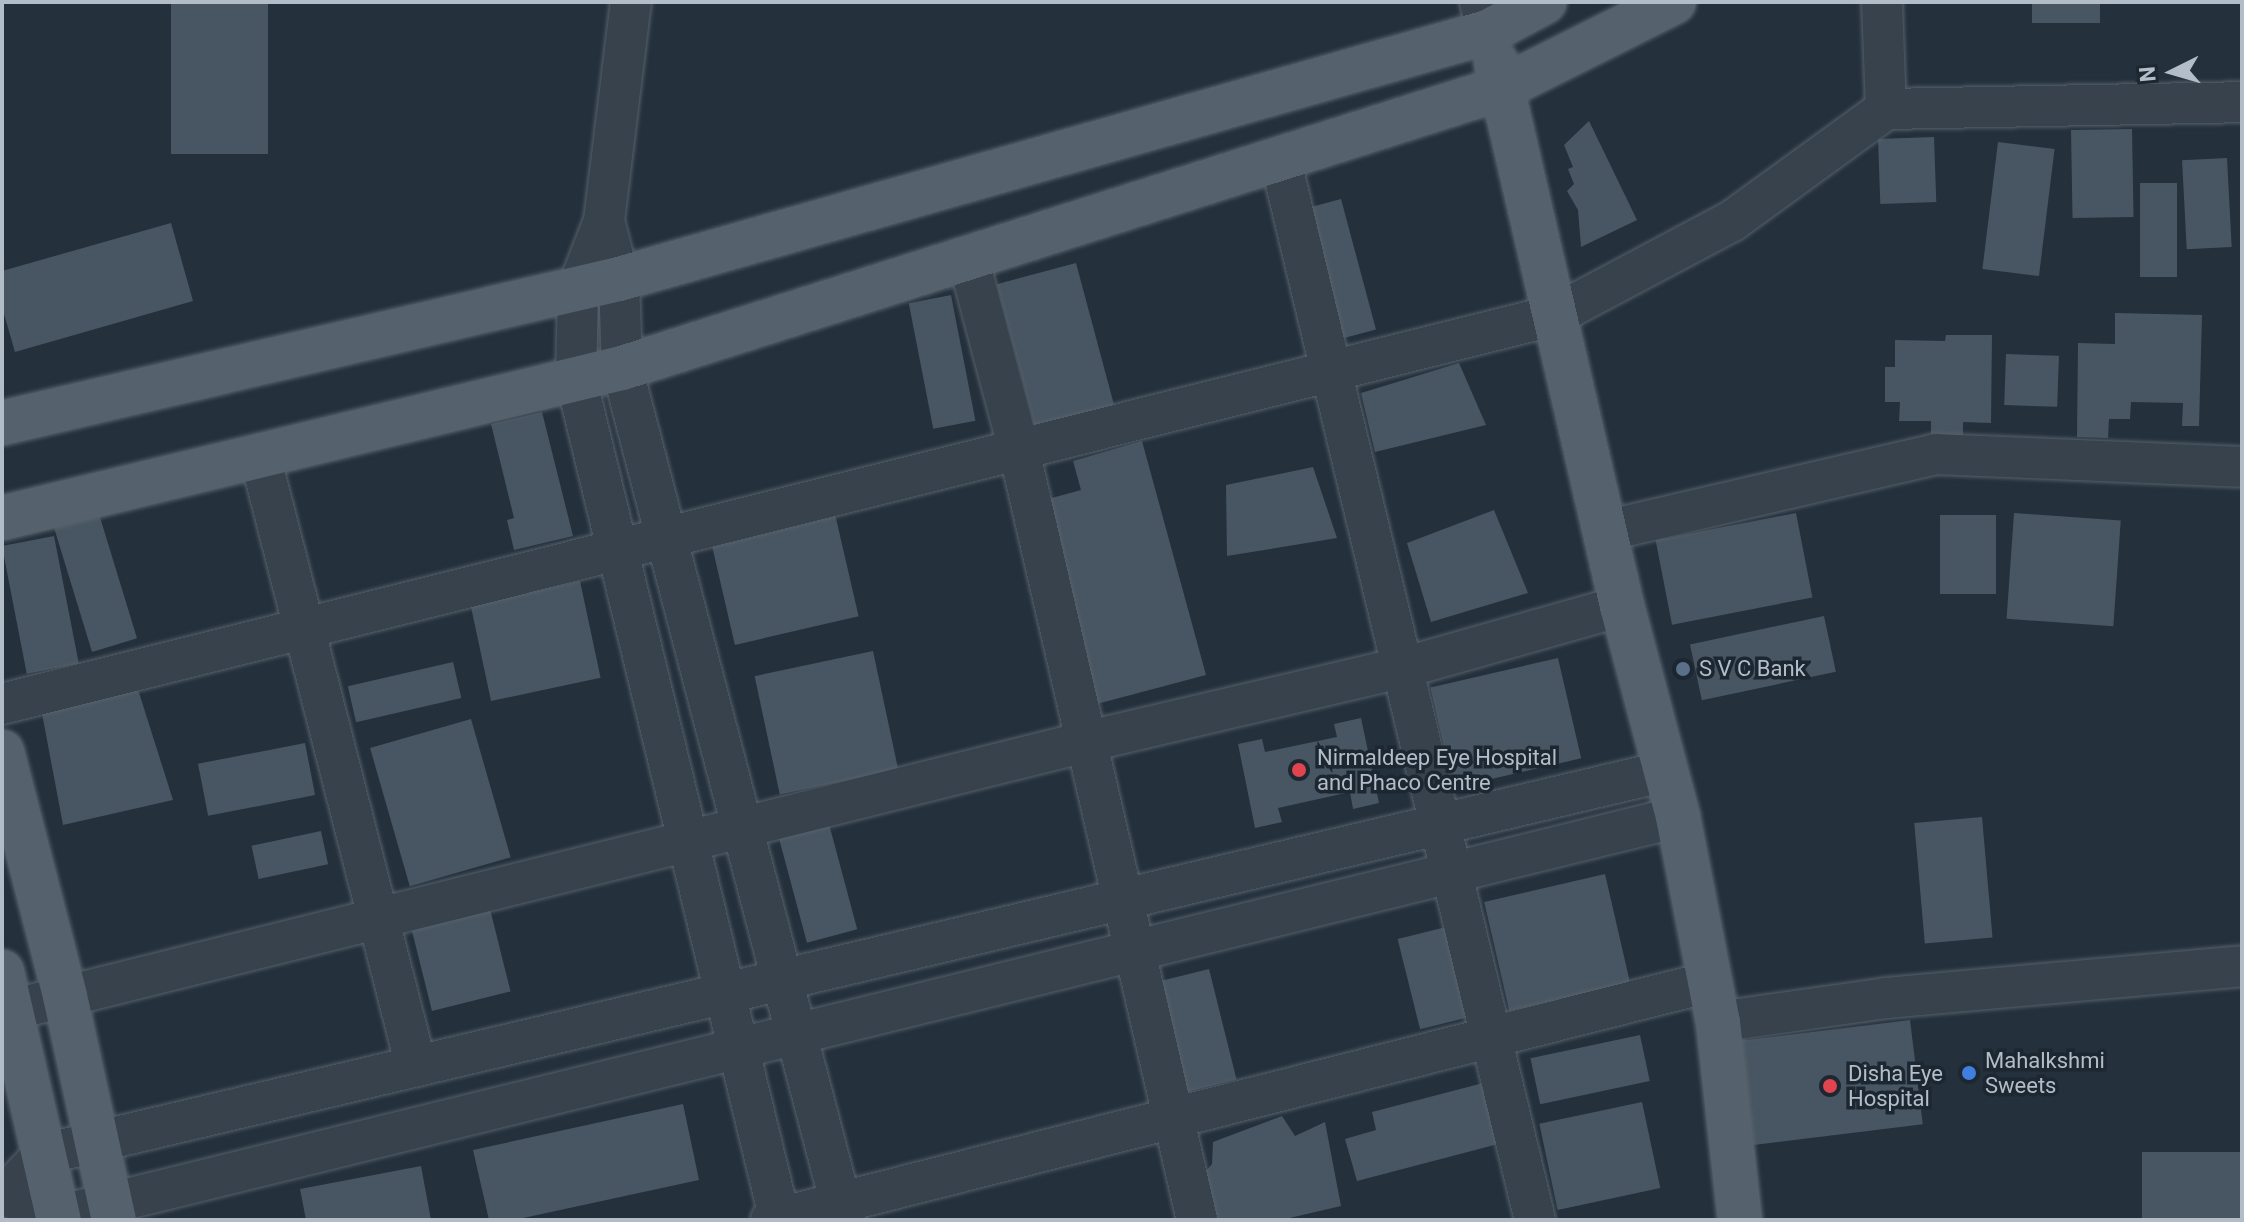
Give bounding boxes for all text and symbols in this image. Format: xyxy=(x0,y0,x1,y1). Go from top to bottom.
north arrow xyxy=(2132,32,2212,112)
text: N xyxy=(2134,65,2161,83)
place label: S V C Bank xyxy=(1699,656,1806,682)
marker: S V C Bank xyxy=(1674,660,1692,678)
place label: Nirmaldeep Eye Hospital and Phaco Centre xyxy=(1317,744,1557,796)
marker: Nirmaldeep Eye Hospital and Phaco Centre xyxy=(1288,759,1310,781)
place label: Mahalkshmi Sweets xyxy=(1985,1047,2105,1098)
place label: Disha Eye Hospital xyxy=(1848,1060,1943,1112)
marker: Mahalkshmi Sweets xyxy=(1960,1064,1978,1082)
marker: Disha Eye Hospital xyxy=(1819,1075,1841,1097)

